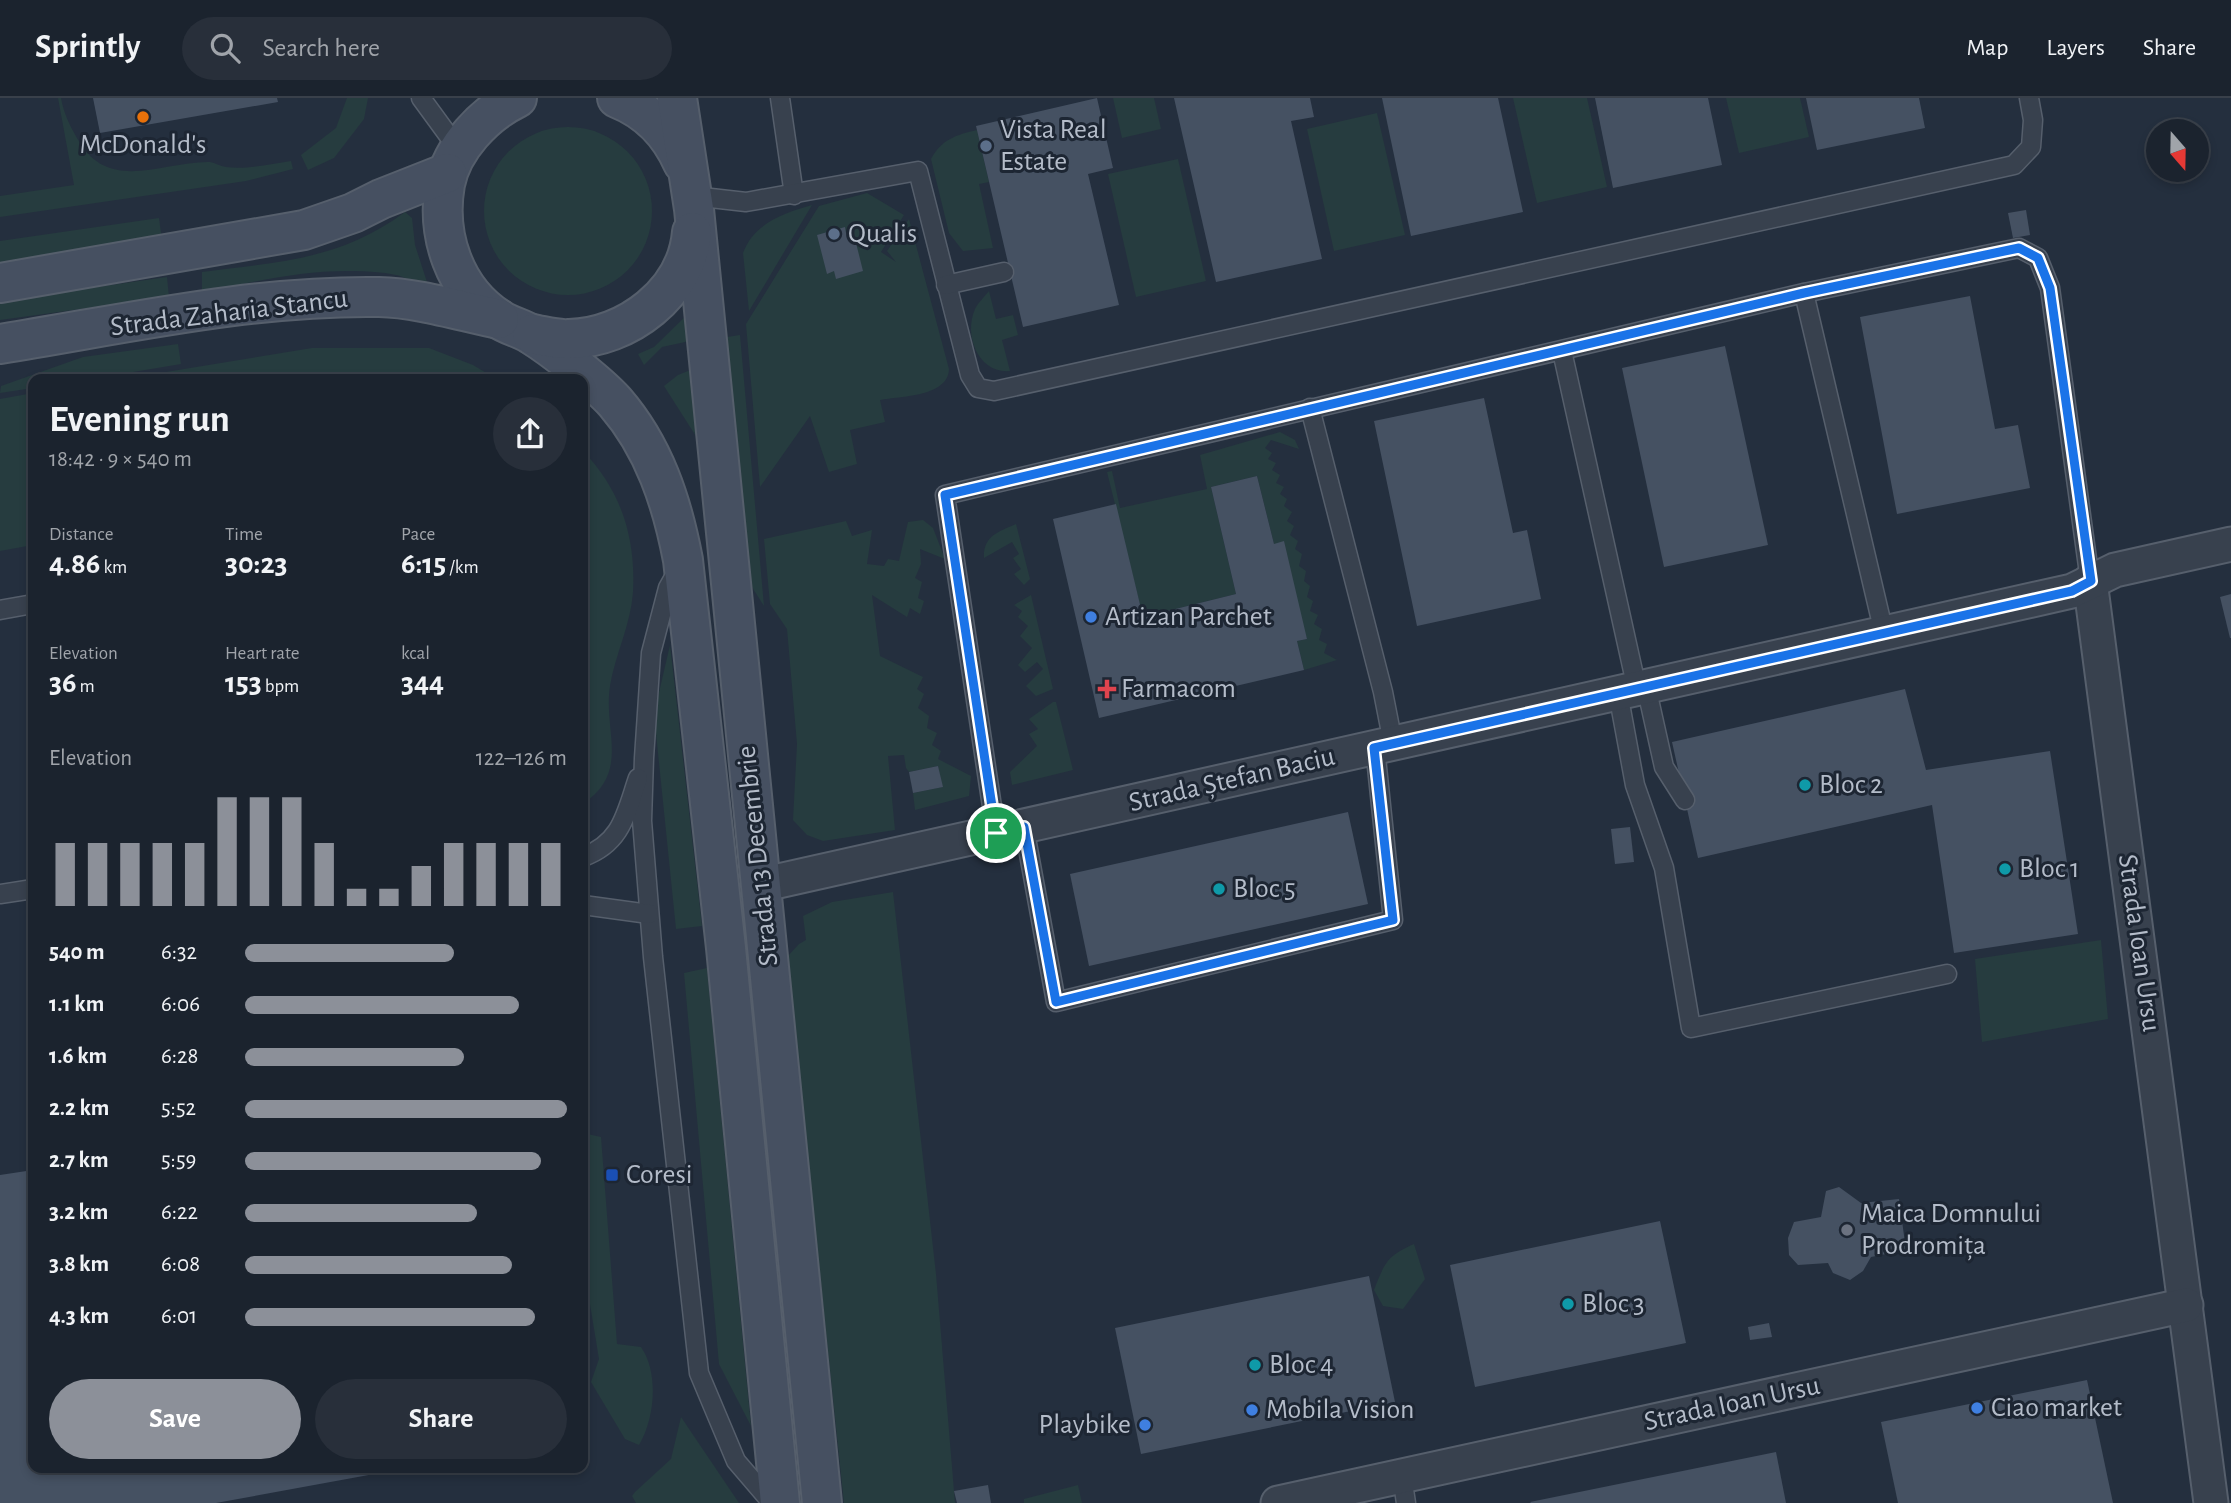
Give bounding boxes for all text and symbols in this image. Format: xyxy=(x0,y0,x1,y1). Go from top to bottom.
search box xyxy=(182,17,672,80)
icon: search xyxy=(206,29,244,67)
text: Sprintly xyxy=(35,31,140,64)
text: Search here xyxy=(262,35,380,61)
text: Map xyxy=(1966,36,2008,60)
text: Layers xyxy=(2046,36,2105,60)
text: Share xyxy=(2143,36,2196,60)
marker: McDonald's xyxy=(135,109,151,125)
place label: Vista Real Estate xyxy=(1000,116,1107,176)
north arrow xyxy=(2146,119,2208,182)
map controls xyxy=(2146,119,2209,182)
place label: McDonald's xyxy=(80,131,206,159)
marker: Vista Real Estate xyxy=(978,138,994,154)
place label: Qualis xyxy=(848,220,917,248)
marker: Qualis xyxy=(826,226,842,242)
street label: Strada Zaharia Stancu xyxy=(109,285,349,341)
button: share xyxy=(493,397,567,471)
text: Evening run xyxy=(49,401,230,439)
text: 18:42 · 9 × 540 m xyxy=(49,448,192,471)
text: Distance xyxy=(49,525,113,544)
text: Time xyxy=(225,525,263,544)
text: Pace xyxy=(401,525,435,544)
text: 4.86 xyxy=(49,549,100,579)
text: 30:23 xyxy=(225,549,288,579)
text: 6:15 xyxy=(401,549,446,579)
text: km xyxy=(100,558,127,577)
text: /km xyxy=(446,558,479,577)
place label: Artizan Parchet xyxy=(1105,603,1272,631)
marker: Artizan Parchet xyxy=(1083,609,1099,625)
text: Elevation xyxy=(49,644,118,663)
text: Heart rate xyxy=(225,644,300,663)
text: kcal xyxy=(401,644,430,663)
text: 36 xyxy=(49,668,76,698)
text: 153 xyxy=(225,668,262,698)
text: 344 xyxy=(401,668,444,698)
place label: Farmacom xyxy=(1121,675,1236,703)
text: m xyxy=(76,677,95,696)
text: bpm xyxy=(262,677,299,696)
marker: Farmacom xyxy=(1099,681,1115,697)
street label: Strada Ștefan Baciu xyxy=(1126,743,1338,818)
street label: Strada 13 Decembrie xyxy=(732,744,784,968)
text: Elevation xyxy=(49,747,132,770)
text: 122–126 m xyxy=(476,747,567,770)
place label: Bloc 2 xyxy=(1819,771,1883,799)
marker: Bloc 2 xyxy=(1797,777,1813,793)
pin xyxy=(966,803,1026,863)
icon: arrive xyxy=(977,814,1015,852)
street label: Strada Ioan Ursu xyxy=(2113,852,2165,1034)
place label: Bloc 1 xyxy=(2019,855,2080,883)
marker: Bloc 1 xyxy=(1997,861,2013,877)
place label: Bloc 5 xyxy=(1233,875,1296,903)
marker: Bloc 5 xyxy=(1211,881,1227,897)
text: 540 m xyxy=(49,941,105,964)
text: 6:32 xyxy=(161,941,197,964)
text: 1.1 km xyxy=(49,993,104,1016)
text: 6:06 xyxy=(161,993,200,1016)
text: 1.6 km xyxy=(49,1045,107,1068)
text: 6:28 xyxy=(161,1045,198,1068)
text: 2.2 km xyxy=(49,1097,109,1120)
text: 5:52 xyxy=(161,1097,196,1120)
text: 2.7 km xyxy=(49,1149,108,1172)
text: 5:59 xyxy=(161,1149,196,1172)
place label: Coresi xyxy=(626,1161,693,1189)
marker: Coresi xyxy=(604,1167,620,1183)
place label: Maica Domnului Prodromița xyxy=(1861,1200,2041,1261)
text: 3.2 km xyxy=(49,1201,108,1224)
text: 6:22 xyxy=(161,1201,198,1224)
marker: Maica Domnului Prodromița xyxy=(1839,1222,1855,1238)
text: 3.8 km xyxy=(49,1253,109,1276)
text: 6:08 xyxy=(161,1253,200,1276)
place label: Bloc 3 xyxy=(1582,1290,1645,1318)
marker: Bloc 3 xyxy=(1560,1296,1576,1312)
text: 4.3 km xyxy=(49,1305,109,1328)
text: 6:01 xyxy=(161,1305,197,1328)
place label: Bloc 4 xyxy=(1269,1351,1334,1379)
marker: Bloc 4 xyxy=(1247,1357,1263,1373)
street label: Strada Ioan Ursu xyxy=(1642,1372,1822,1436)
button: Save xyxy=(49,1379,301,1459)
button: Share xyxy=(315,1379,567,1459)
place label: Ciao market xyxy=(1991,1394,2122,1422)
place label: Mobila Vision xyxy=(1266,1396,1415,1424)
marker: Ciao market xyxy=(1969,1400,1985,1416)
marker: Mobila Vision xyxy=(1244,1402,1260,1418)
place label: Playbike xyxy=(1039,1411,1131,1439)
marker: Playbike xyxy=(1137,1417,1153,1433)

